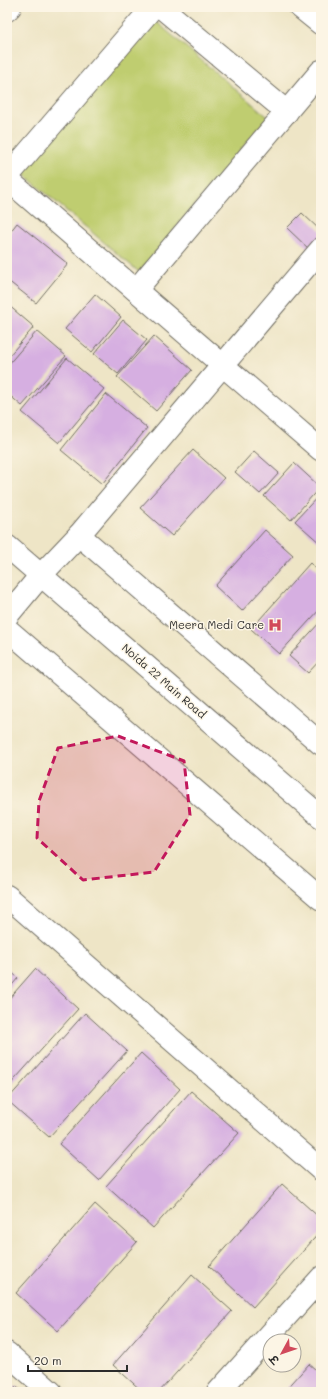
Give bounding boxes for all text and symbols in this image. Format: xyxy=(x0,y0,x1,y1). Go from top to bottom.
place label: Meera Medi Care xyxy=(169,617,264,632)
hospital icon: Meera Medi Care xyxy=(267,617,283,633)
street label: Noida 22 Main Road xyxy=(119,640,210,721)
north arrow xyxy=(262,1333,302,1373)
scale bar xyxy=(28,1347,127,1373)
text: उ xyxy=(265,1351,283,1368)
text: 20 m xyxy=(34,1352,62,1368)

